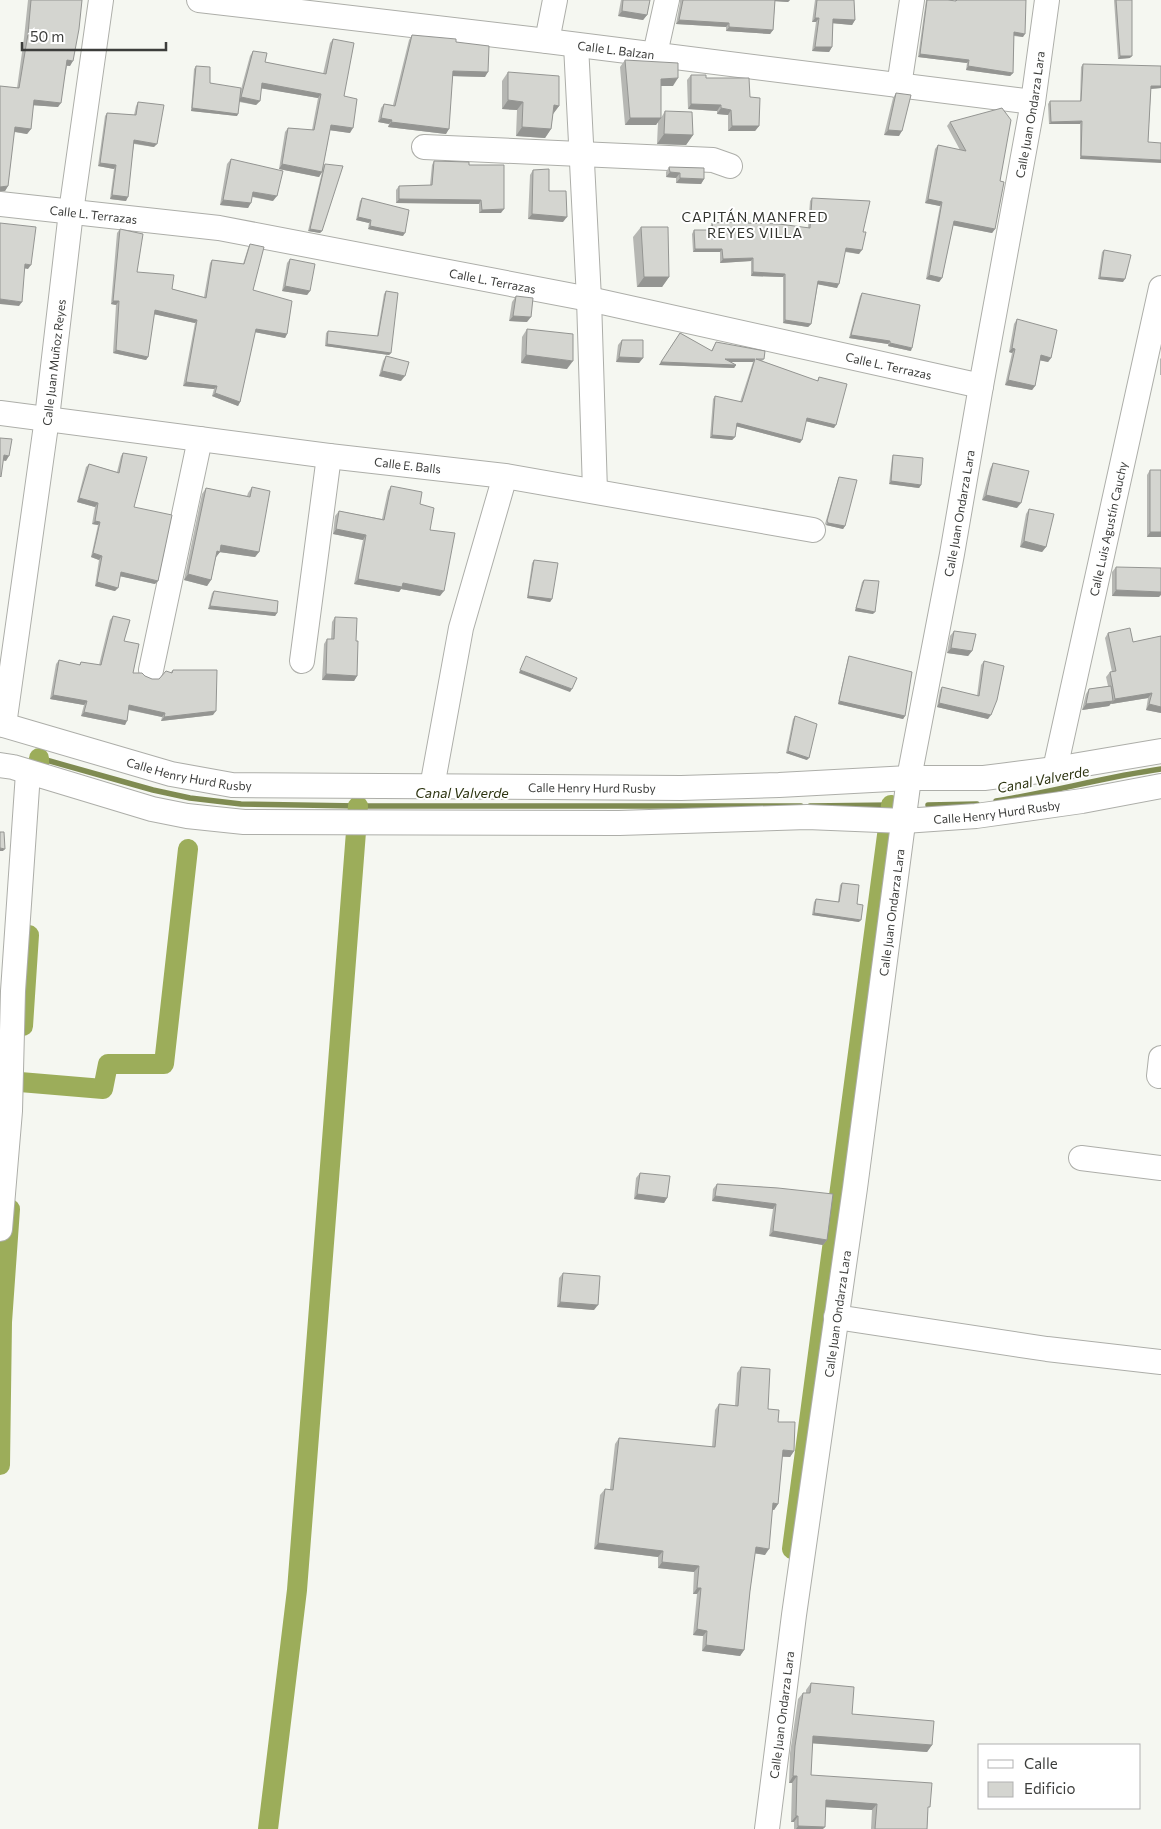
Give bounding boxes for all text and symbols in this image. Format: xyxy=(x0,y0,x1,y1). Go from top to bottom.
scale bar xyxy=(22,20,166,52)
text: 50 m xyxy=(30,27,64,45)
street label: Calle L. Balzan xyxy=(577,38,655,61)
street label: Calle Juan Ondarza Lara xyxy=(1012,50,1047,179)
street label: Calle L. Terrazas xyxy=(49,202,138,226)
district label: CAPITÁN MANFRED REYES VILLA xyxy=(681,208,829,241)
street label: Calle L. Terrazas xyxy=(448,265,537,296)
street label: Calle Juan Muñoz Reyes xyxy=(39,298,68,426)
street label: Calle L. Terrazas xyxy=(844,349,933,382)
street label: Calle Juan Ondarza Lara xyxy=(941,449,977,578)
street label: Calle E. Balls xyxy=(374,454,442,476)
street label: Calle Luis Agustín Cauchy xyxy=(1086,460,1130,598)
street label: Calle Henry Hurd Rusby xyxy=(125,754,252,792)
water label: Canal Valverde xyxy=(995,762,1091,796)
street label: Calle Henry Hurd Rusby xyxy=(528,780,656,795)
water label: Canal Valverde xyxy=(415,784,509,801)
street label: Calle Henry Hurd Rusby xyxy=(933,797,1061,826)
street label: Calle Juan Ondarza Lara xyxy=(876,848,907,977)
street label: Calle Juan Ondarza Lara xyxy=(821,1249,853,1378)
street label: Calle Juan Ondarza Lara xyxy=(766,1650,796,1779)
legend xyxy=(978,1744,1141,1809)
text: Calle xyxy=(1024,1754,1058,1772)
text: Edificio xyxy=(1024,1779,1075,1797)

